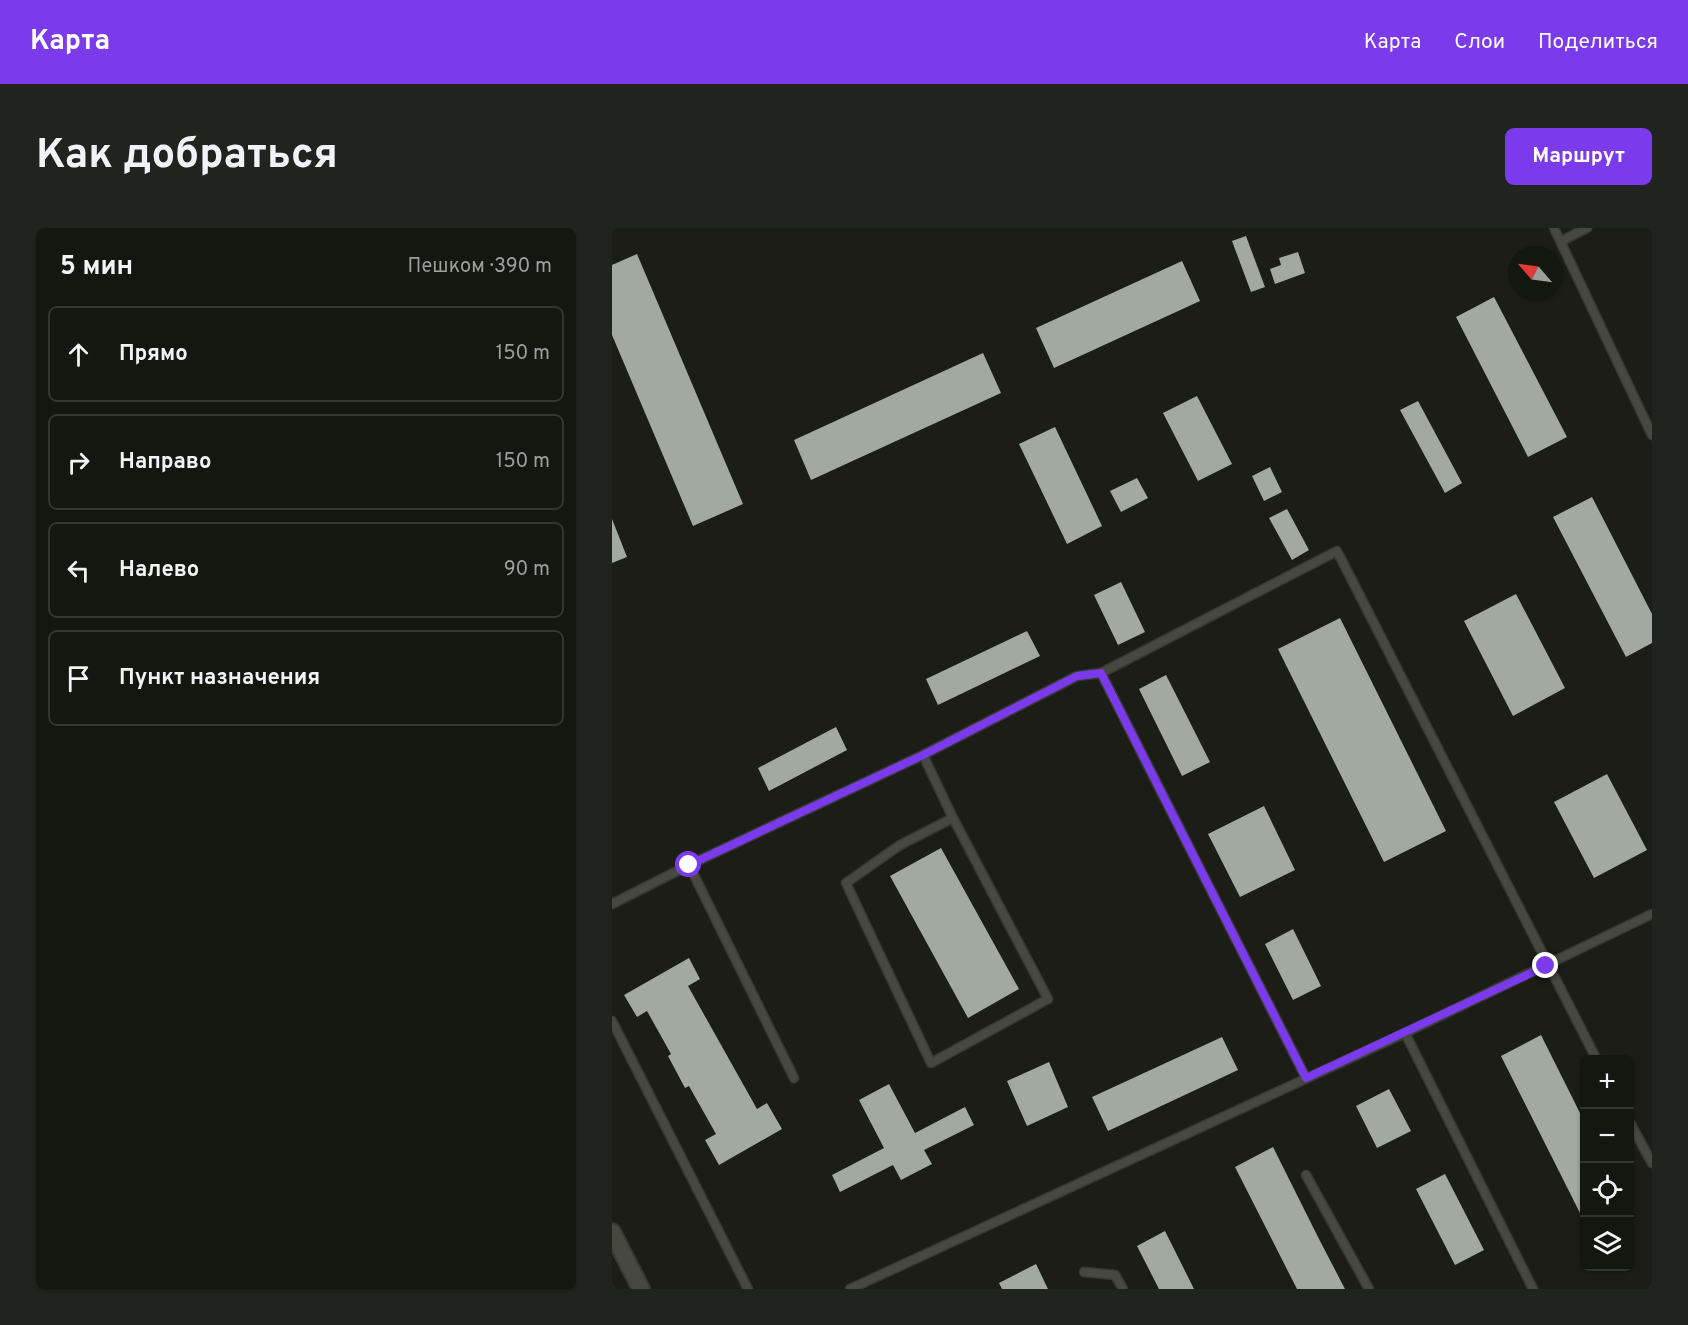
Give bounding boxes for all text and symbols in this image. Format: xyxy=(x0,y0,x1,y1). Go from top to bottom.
text: Карта xyxy=(30,24,110,60)
text: Карта xyxy=(1364,29,1421,56)
text: Слои xyxy=(1454,29,1505,56)
text: Поделиться xyxy=(1538,29,1658,56)
button: Маршрут xyxy=(1505,128,1652,185)
text: Как добраться xyxy=(36,130,338,183)
north arrow xyxy=(1508,246,1562,300)
text: 5 мин xyxy=(60,251,133,284)
text: Пешком · 390 m xyxy=(408,254,552,280)
icon: ahead xyxy=(62,338,95,371)
text: Прямо xyxy=(119,341,188,368)
text: 150 m xyxy=(496,341,550,367)
icon: right xyxy=(62,446,95,479)
text: Направо xyxy=(119,449,211,476)
text: 150 m xyxy=(496,449,550,475)
icon: left xyxy=(62,554,95,587)
text: Налево xyxy=(119,557,199,584)
text: 90 m xyxy=(504,557,550,583)
icon: arrive xyxy=(62,662,95,695)
text: Пункт назначения xyxy=(119,665,320,692)
route start xyxy=(675,851,701,877)
route end xyxy=(1532,952,1558,978)
map controls xyxy=(1580,1055,1634,1271)
button: + xyxy=(1580,1055,1634,1109)
button: − xyxy=(1580,1109,1634,1163)
button: locate xyxy=(1580,1163,1634,1217)
button: layers xyxy=(1580,1217,1634,1271)

